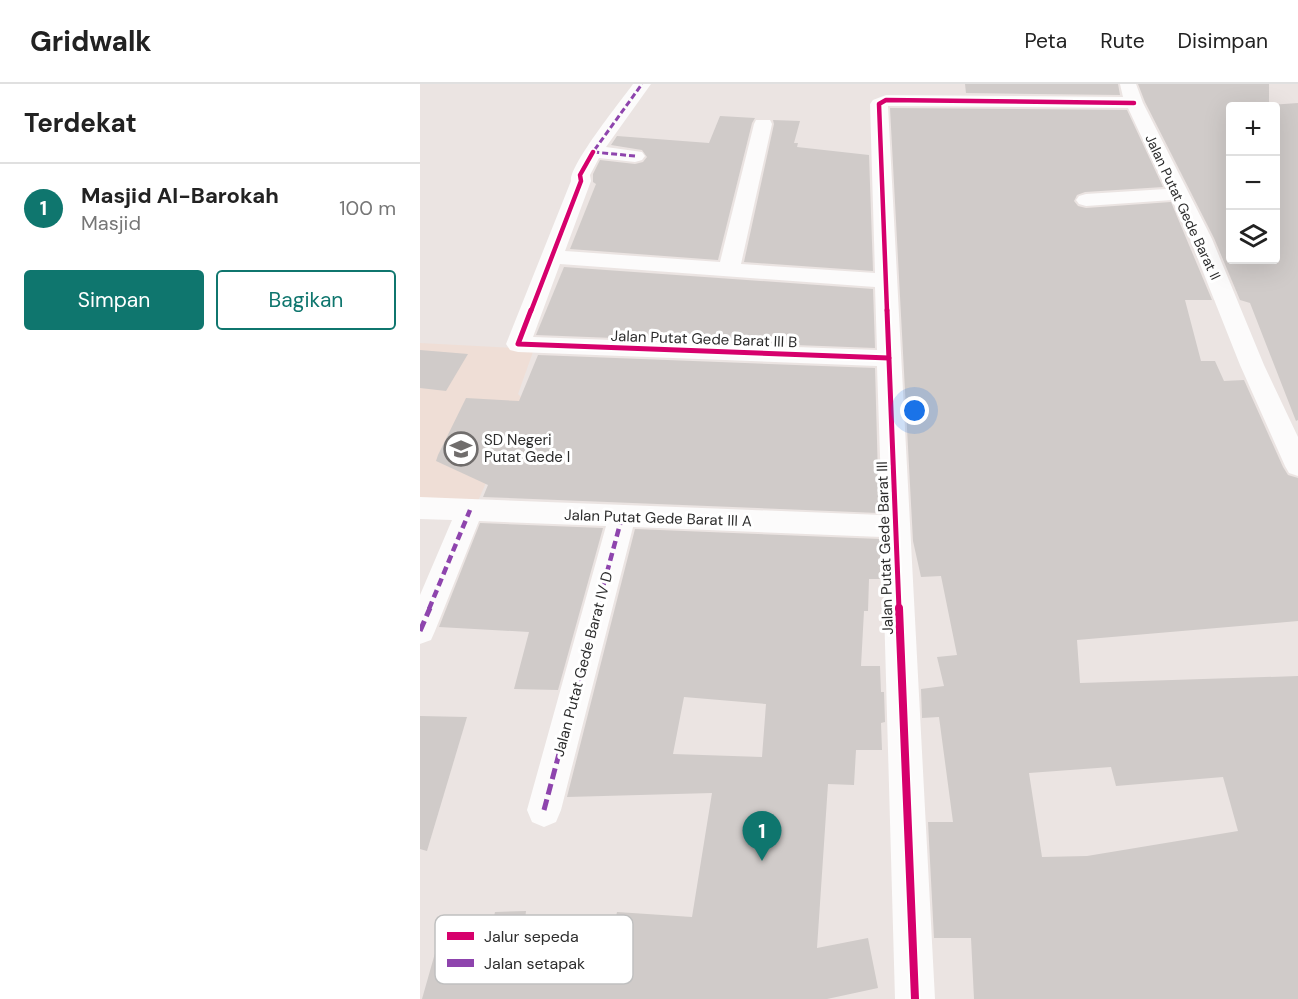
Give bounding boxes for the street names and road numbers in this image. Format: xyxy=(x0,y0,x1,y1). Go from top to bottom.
street label: Jalan Putat Gede Barat II xyxy=(1141,131,1225,283)
street label: Jalan Putat Gede Barat III B xyxy=(610,326,798,352)
street label: Jalan Putat Gede Barat III xyxy=(872,461,898,635)
street label: Jalan Putat Gede Barat III A xyxy=(564,505,752,531)
street label: Jalan Putat Gede Barat IV D xyxy=(549,569,617,759)

